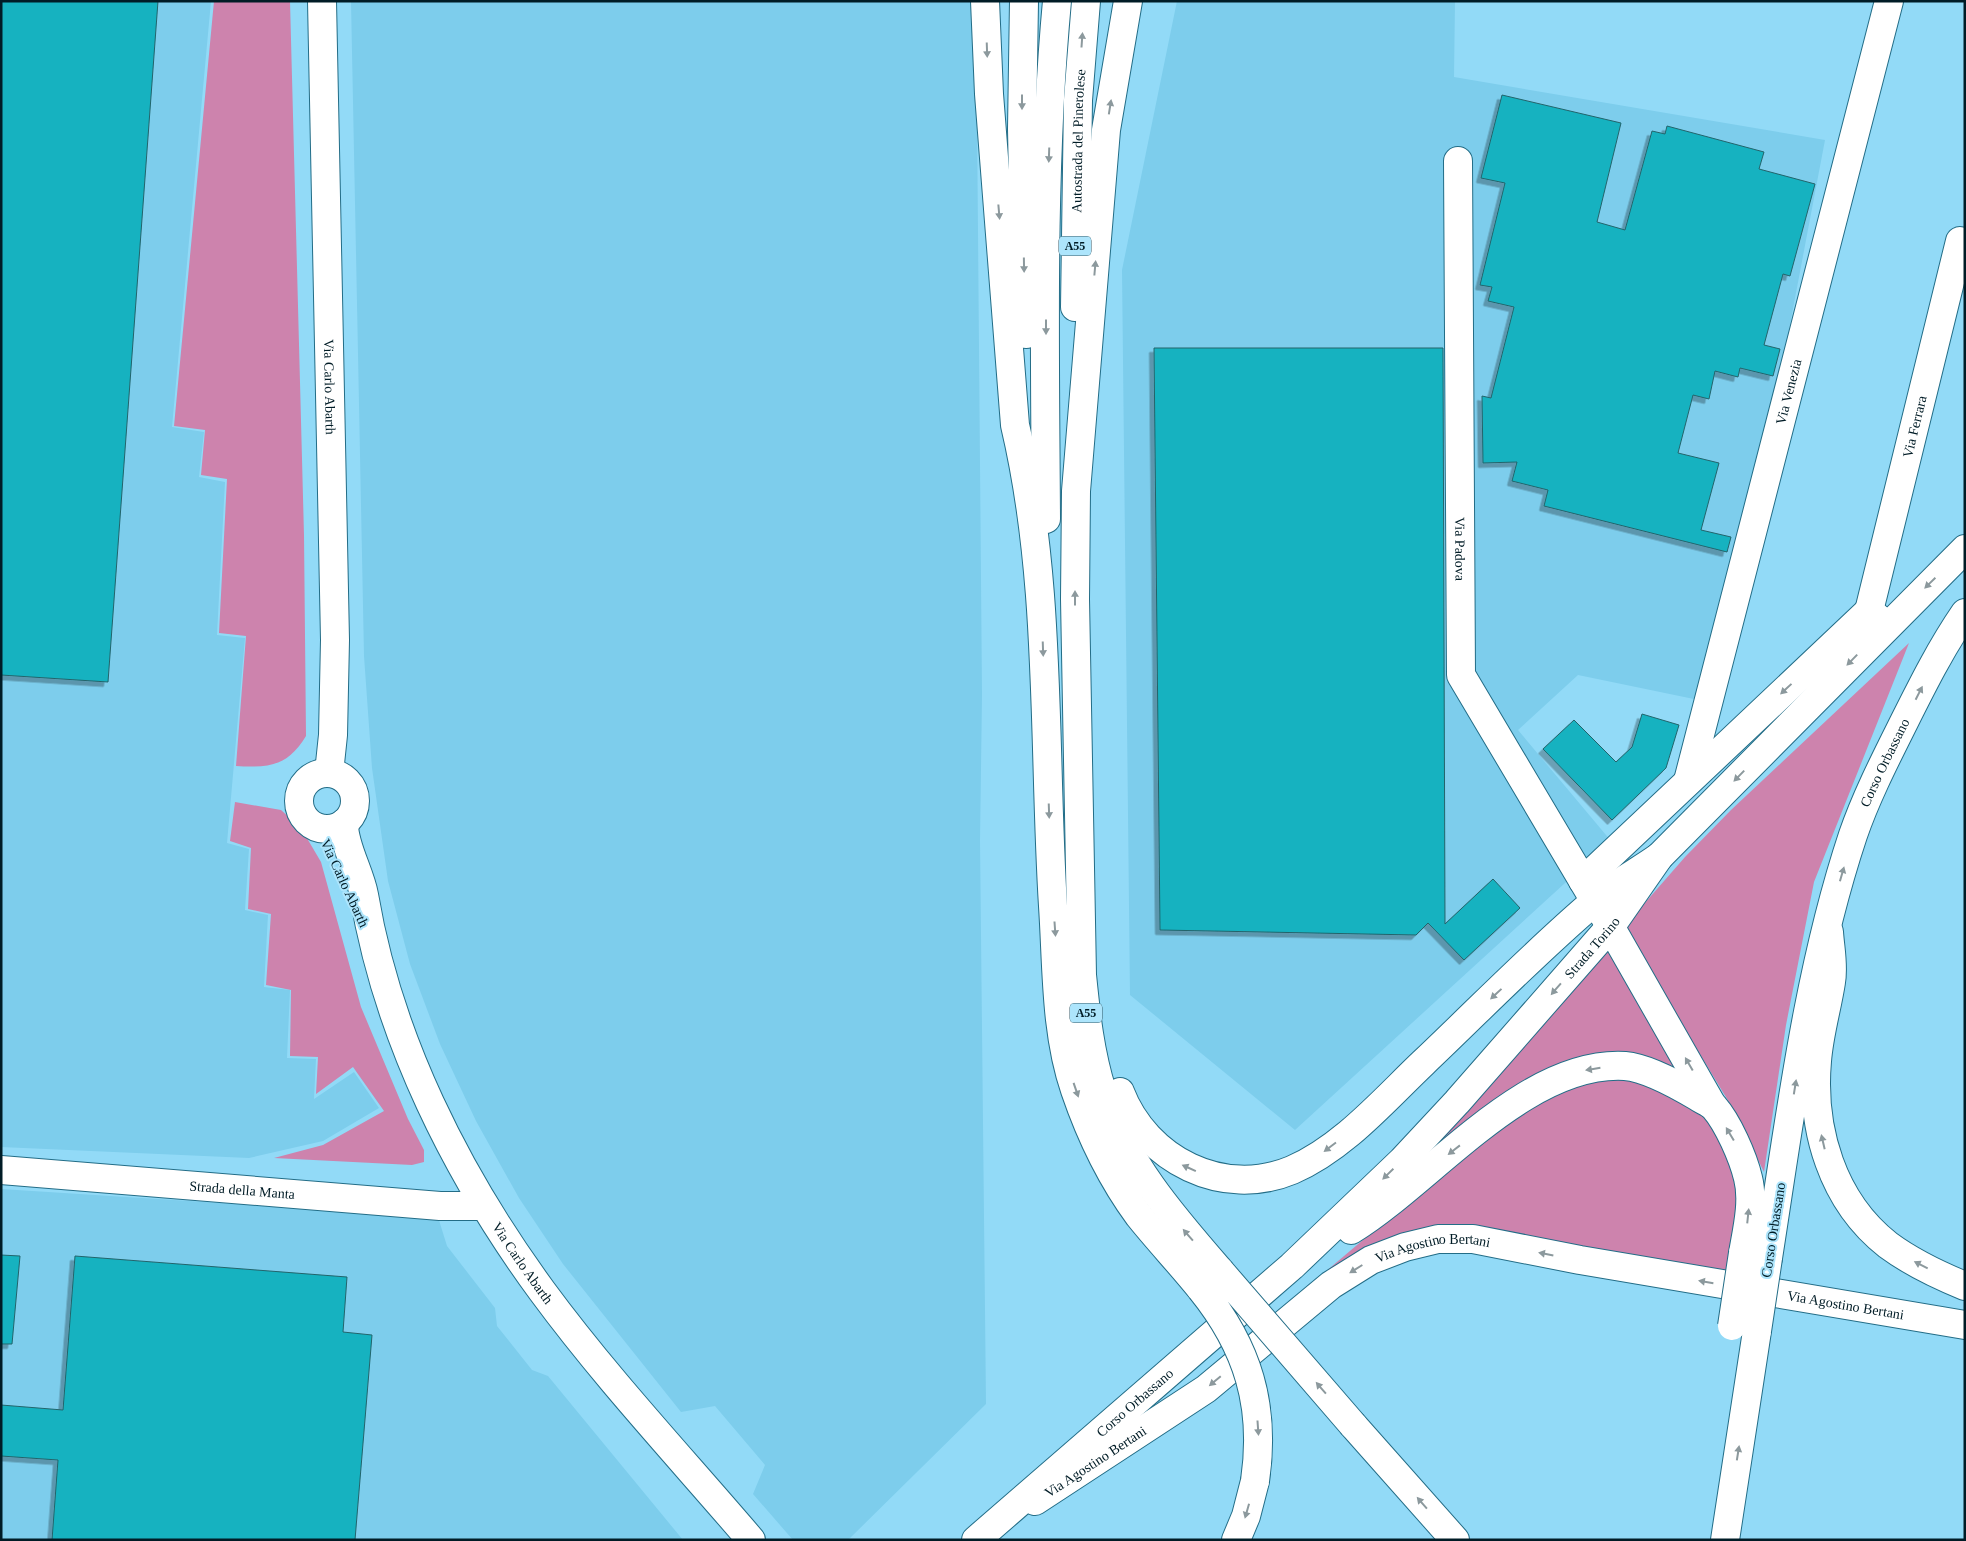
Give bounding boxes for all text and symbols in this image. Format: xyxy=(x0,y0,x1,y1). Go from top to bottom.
one-way arrow xyxy=(1078,32,1086,48)
one-way arrow xyxy=(983,42,991,58)
street label: Autostrada del Pinerolese xyxy=(1069,69,1088,213)
one-way arrow xyxy=(1018,95,1026,111)
one-way arrow xyxy=(1106,98,1114,114)
one-way arrow xyxy=(1045,147,1053,163)
one-way arrow xyxy=(995,204,1003,220)
road number: A55 xyxy=(1059,237,1091,256)
one-way arrow xyxy=(1021,257,1029,273)
one-way arrow xyxy=(1091,260,1099,276)
one-way arrow xyxy=(1042,320,1050,336)
street label: Via Carlo Abarth xyxy=(321,339,338,435)
street label: Via Venezia xyxy=(1773,357,1805,426)
street label: Via Ferrara xyxy=(1900,393,1930,459)
street label: Via Padova xyxy=(1452,517,1467,582)
one-way arrow xyxy=(1924,577,1936,589)
one-way arrow xyxy=(1071,589,1079,605)
one-way arrow xyxy=(1039,641,1047,657)
one-way arrow xyxy=(1847,654,1859,666)
one-way arrow xyxy=(1780,683,1792,695)
one-way arrow xyxy=(1915,686,1923,700)
street label: Corso Orbassano xyxy=(1858,716,1912,809)
one-way arrow xyxy=(1733,770,1745,782)
one-way arrow xyxy=(1045,803,1053,819)
street label: Via Carlo Abarth xyxy=(318,837,372,930)
one-way arrow xyxy=(1838,867,1846,882)
street label: Strada Torino xyxy=(1562,914,1623,982)
one-way arrow xyxy=(1051,922,1059,938)
one-way arrow xyxy=(1550,983,1561,996)
one-way arrow xyxy=(1490,988,1502,1000)
road number: A55 xyxy=(1070,1004,1102,1022)
one-way arrow xyxy=(1685,1056,1693,1071)
one-way arrow xyxy=(1584,1065,1600,1073)
one-way arrow xyxy=(1791,1079,1799,1095)
one-way arrow xyxy=(1072,1083,1080,1098)
one-way arrow xyxy=(1725,1127,1734,1140)
one-way arrow xyxy=(1819,1135,1827,1150)
one-way arrow xyxy=(1323,1142,1337,1152)
one-way arrow xyxy=(1448,1144,1461,1155)
one-way arrow xyxy=(1182,1163,1197,1172)
one-way arrow xyxy=(1382,1168,1394,1180)
street label: Strada della Manta xyxy=(189,1178,296,1202)
street label: Corso Orbassano xyxy=(1759,1181,1788,1279)
one-way arrow xyxy=(1744,1208,1752,1224)
street label: Via Carlo Abarth xyxy=(489,1220,556,1307)
one-way arrow xyxy=(1182,1229,1194,1241)
street label: Via Agostino Bertani xyxy=(1373,1232,1492,1266)
one-way arrow xyxy=(1537,1249,1553,1257)
one-way arrow xyxy=(1914,1261,1928,1269)
one-way arrow xyxy=(1349,1265,1362,1274)
one-way arrow xyxy=(1697,1278,1713,1286)
street label: Via Agostino Bertani xyxy=(1786,1288,1905,1323)
street label: Corso Orbassano xyxy=(1094,1366,1176,1440)
one-way arrow xyxy=(1209,1376,1222,1387)
one-way arrow xyxy=(1315,1381,1326,1394)
one-way arrow xyxy=(1254,1420,1262,1436)
street label: Via Agostino Bertani xyxy=(1042,1423,1149,1501)
one-way arrow xyxy=(1734,1444,1742,1460)
one-way arrow xyxy=(1416,1498,1428,1510)
one-way arrow xyxy=(1243,1504,1251,1519)

